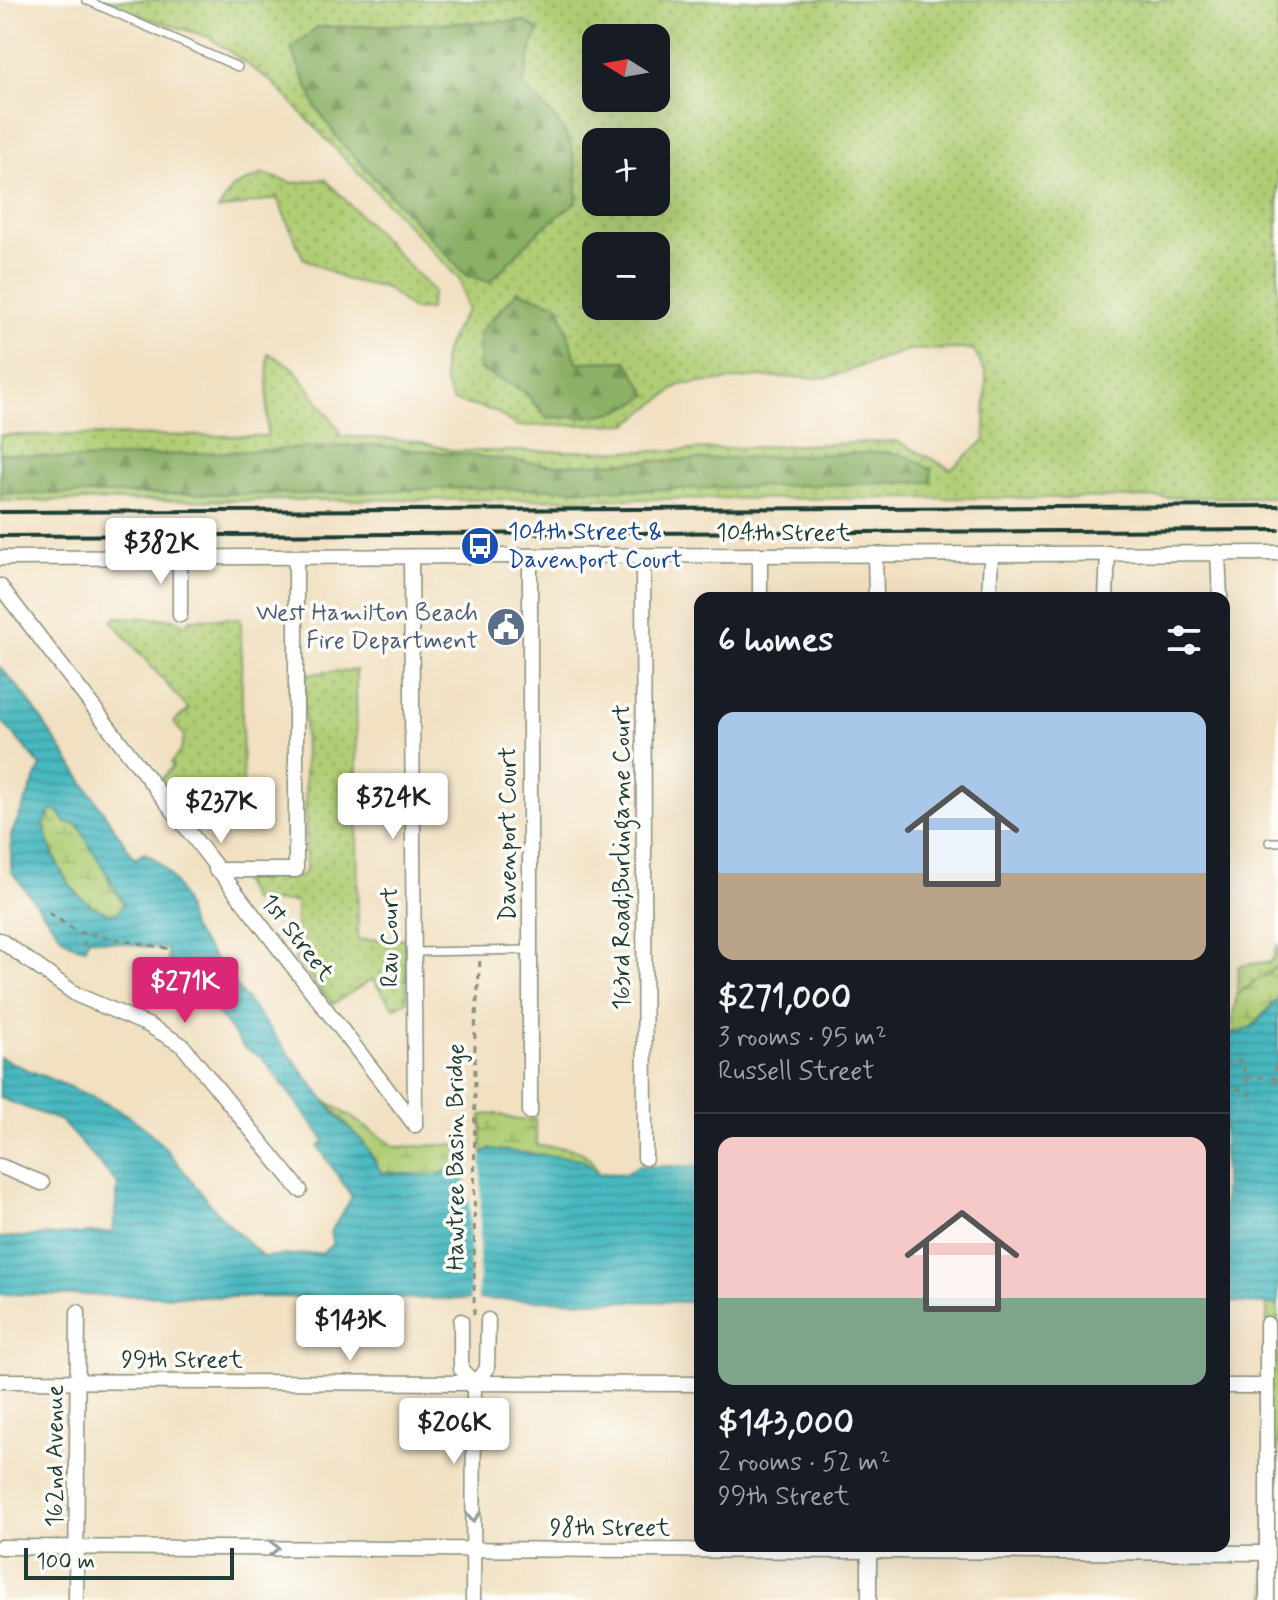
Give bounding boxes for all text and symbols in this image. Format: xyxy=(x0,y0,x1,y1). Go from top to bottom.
north arrow xyxy=(582,24,670,112)
map controls xyxy=(582,24,670,320)
button: + xyxy=(582,128,670,216)
button: − xyxy=(582,232,670,320)
place label: 104th Street & Davenport Court xyxy=(508,517,683,576)
pin: $382K xyxy=(105,518,217,586)
street label: 104th Street xyxy=(716,518,850,549)
bus stop icon: 104th Street & Davenport Court xyxy=(459,525,501,567)
text: $382K xyxy=(123,527,199,561)
place label: West Hamilton Beach Fire Department xyxy=(256,598,478,657)
public building icon: West Hamilton Beach Fire Department xyxy=(485,606,527,648)
text: 6 homes xyxy=(718,618,833,663)
icon: filters xyxy=(1162,618,1206,662)
street label: 163rd Road;Burlingame Court xyxy=(607,704,641,1010)
street label: Davenport Court xyxy=(493,747,524,921)
icon: home xyxy=(890,764,1034,908)
pin: $324K xyxy=(337,773,449,841)
pin: $237K xyxy=(165,777,277,845)
text: $324K xyxy=(356,782,430,816)
text: $237K xyxy=(185,786,257,820)
street label: Rau Court xyxy=(375,887,406,987)
street label: 1st Street xyxy=(253,888,341,988)
pin: $271K xyxy=(129,957,241,1025)
text: $271K xyxy=(150,966,220,1000)
text: $271,000 xyxy=(718,976,851,1021)
text: 3 rooms · 95 m² xyxy=(718,1021,887,1055)
street label: Hawtree Basin Bridge xyxy=(441,1043,472,1271)
text: Russell Street xyxy=(718,1055,875,1089)
icon: home xyxy=(890,1189,1034,1333)
pin: $143K xyxy=(294,1295,406,1363)
text: $143K xyxy=(314,1304,386,1338)
street label: 99th Street xyxy=(121,1345,243,1376)
street label: 162nd Avenue xyxy=(40,1384,71,1527)
pin: $206K xyxy=(398,1398,510,1466)
text: $143,000 xyxy=(718,1401,854,1446)
text: $206K xyxy=(417,1407,491,1441)
text: 2 rooms · 52 m² xyxy=(718,1446,890,1480)
text: 99th Street xyxy=(718,1480,850,1514)
one-way arrow xyxy=(464,1511,482,1524)
street label: 98th Street xyxy=(550,1513,670,1544)
one-way arrow xyxy=(268,1539,281,1557)
scale bar xyxy=(24,1544,234,1580)
text: 100 m xyxy=(36,1548,95,1576)

